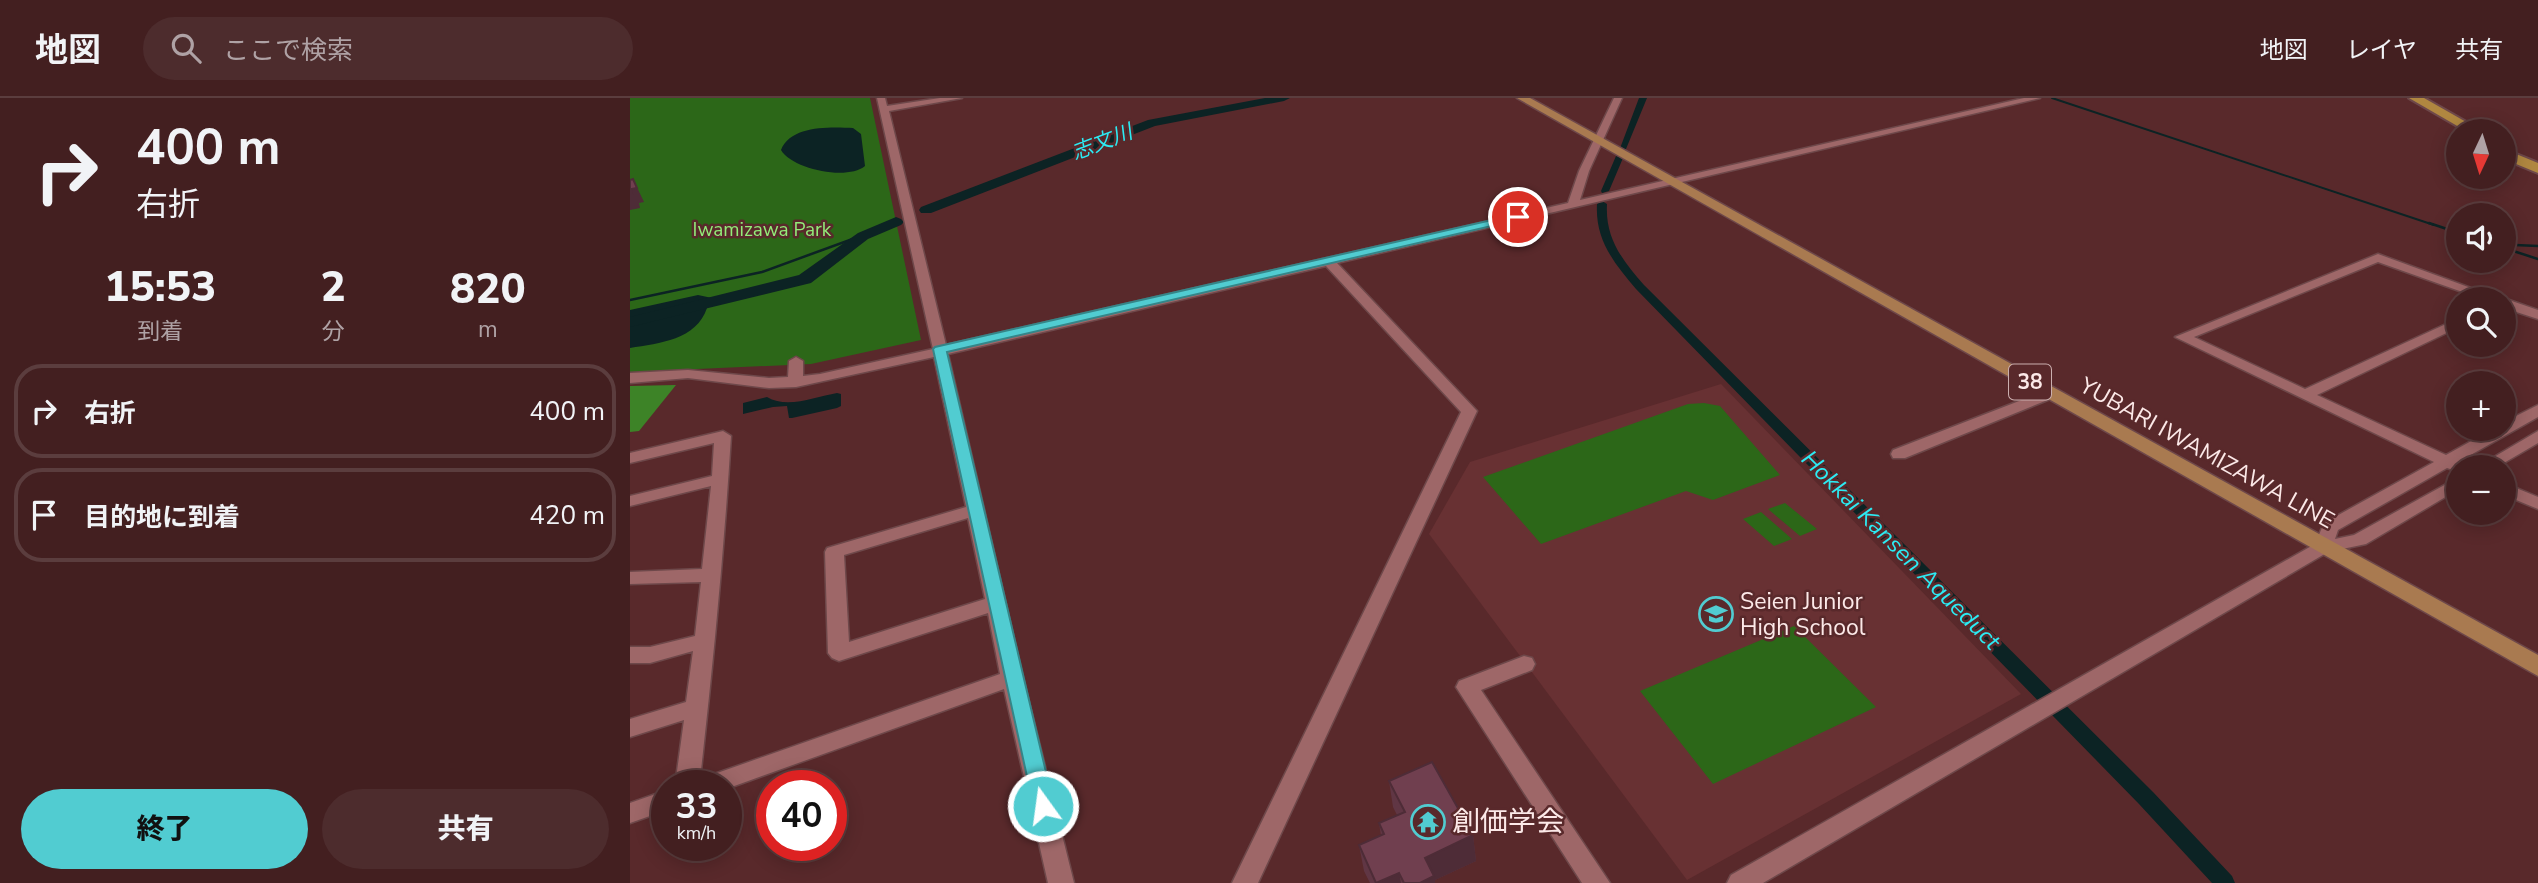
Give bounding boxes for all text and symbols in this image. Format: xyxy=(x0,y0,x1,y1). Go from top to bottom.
search box xyxy=(143,17,633,80)
text: 地図 xyxy=(35,28,101,73)
icon: search xyxy=(167,29,205,67)
text: ここで検索 xyxy=(223,33,353,68)
text: 地図 xyxy=(2260,34,2308,66)
text: レイヤ xyxy=(2346,34,2417,66)
text: 共有 xyxy=(2455,34,2503,66)
text: 400 m xyxy=(136,114,280,181)
water label: 志文川 xyxy=(1068,117,1138,166)
north arrow xyxy=(2446,119,2516,189)
map controls xyxy=(2446,119,2516,525)
icon: right xyxy=(21,126,112,217)
text: 右折 xyxy=(136,183,200,226)
pin xyxy=(1488,187,1548,247)
icon: arrive xyxy=(1499,198,1537,236)
button: sound xyxy=(2446,203,2516,273)
park label: Iwamizawa Park xyxy=(693,217,832,243)
text: 15:53 xyxy=(104,259,216,316)
text: 2 xyxy=(320,259,346,316)
text: 820 xyxy=(450,261,526,318)
button: search xyxy=(2446,287,2516,357)
text: m xyxy=(478,314,498,345)
text: 到着 xyxy=(137,316,183,347)
text: 分 xyxy=(322,316,345,347)
road number: 38 xyxy=(2009,364,2051,400)
street label: YUBARI IWAMIZAWA LINE xyxy=(2073,370,2340,536)
button: + xyxy=(2446,371,2516,441)
icon: right xyxy=(25,392,63,430)
text: 400 m xyxy=(529,394,605,429)
text: 右折 xyxy=(84,396,136,431)
water label: Hokkai Kansen Aqueduct xyxy=(1794,443,2008,657)
button: − xyxy=(2446,455,2516,525)
icon: arrive xyxy=(25,496,63,534)
text: 420 m xyxy=(529,498,605,533)
text: 目的地に到着 xyxy=(84,500,240,535)
place label: Seien Junior High School xyxy=(1740,586,1866,643)
school or university icon: Seien Junior High School xyxy=(1697,595,1735,633)
position arrow xyxy=(1006,769,1080,843)
speed limit sign: 40 xyxy=(756,770,847,861)
text: 33 xyxy=(675,783,718,830)
button: 終了 xyxy=(21,789,308,869)
button: 共有 xyxy=(322,789,609,869)
temple icon: 創価学会 xyxy=(1409,803,1447,841)
place label: 創価学会 xyxy=(1452,803,1564,841)
text: km/h xyxy=(677,821,716,845)

